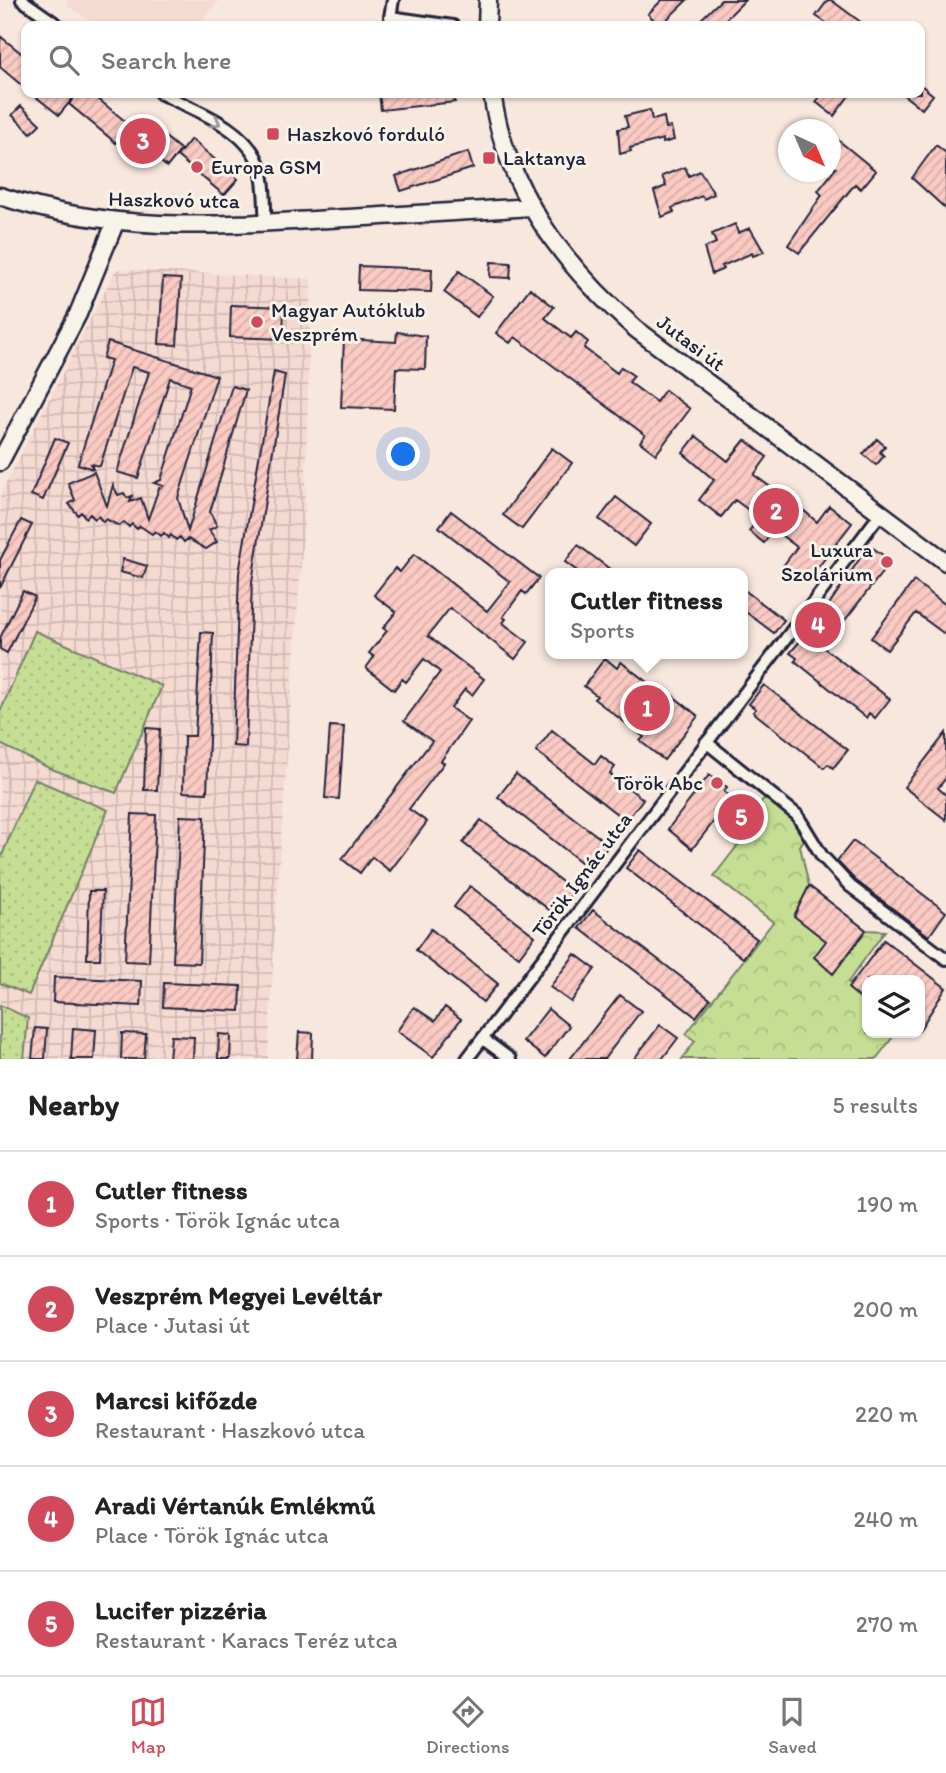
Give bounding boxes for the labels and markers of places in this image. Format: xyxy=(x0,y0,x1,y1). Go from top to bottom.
pin: 3 xyxy=(120,115,166,167)
place label: Haszkovó forduló xyxy=(287,121,445,146)
marker: Haszkovó forduló xyxy=(265,126,281,142)
place label: Laktanya xyxy=(503,145,586,170)
marker: Laktanya xyxy=(481,150,497,166)
place label: Europa GSM xyxy=(211,154,322,179)
marker: Europa GSM xyxy=(189,159,205,175)
place label: Magyar Autóklub Veszprém xyxy=(271,297,425,346)
marker: Magyar Autóklub Veszprém xyxy=(249,314,265,330)
pin: 2 xyxy=(753,485,799,537)
place label: Luxura Szolárium xyxy=(781,537,873,586)
marker: Luxura Szolárium xyxy=(879,554,895,570)
pin: 4 xyxy=(795,599,841,651)
pin: 1 xyxy=(624,682,670,734)
place label: Török Abc xyxy=(614,770,703,795)
marker: Török Abc xyxy=(709,775,725,791)
pin: 5 xyxy=(718,791,764,843)

